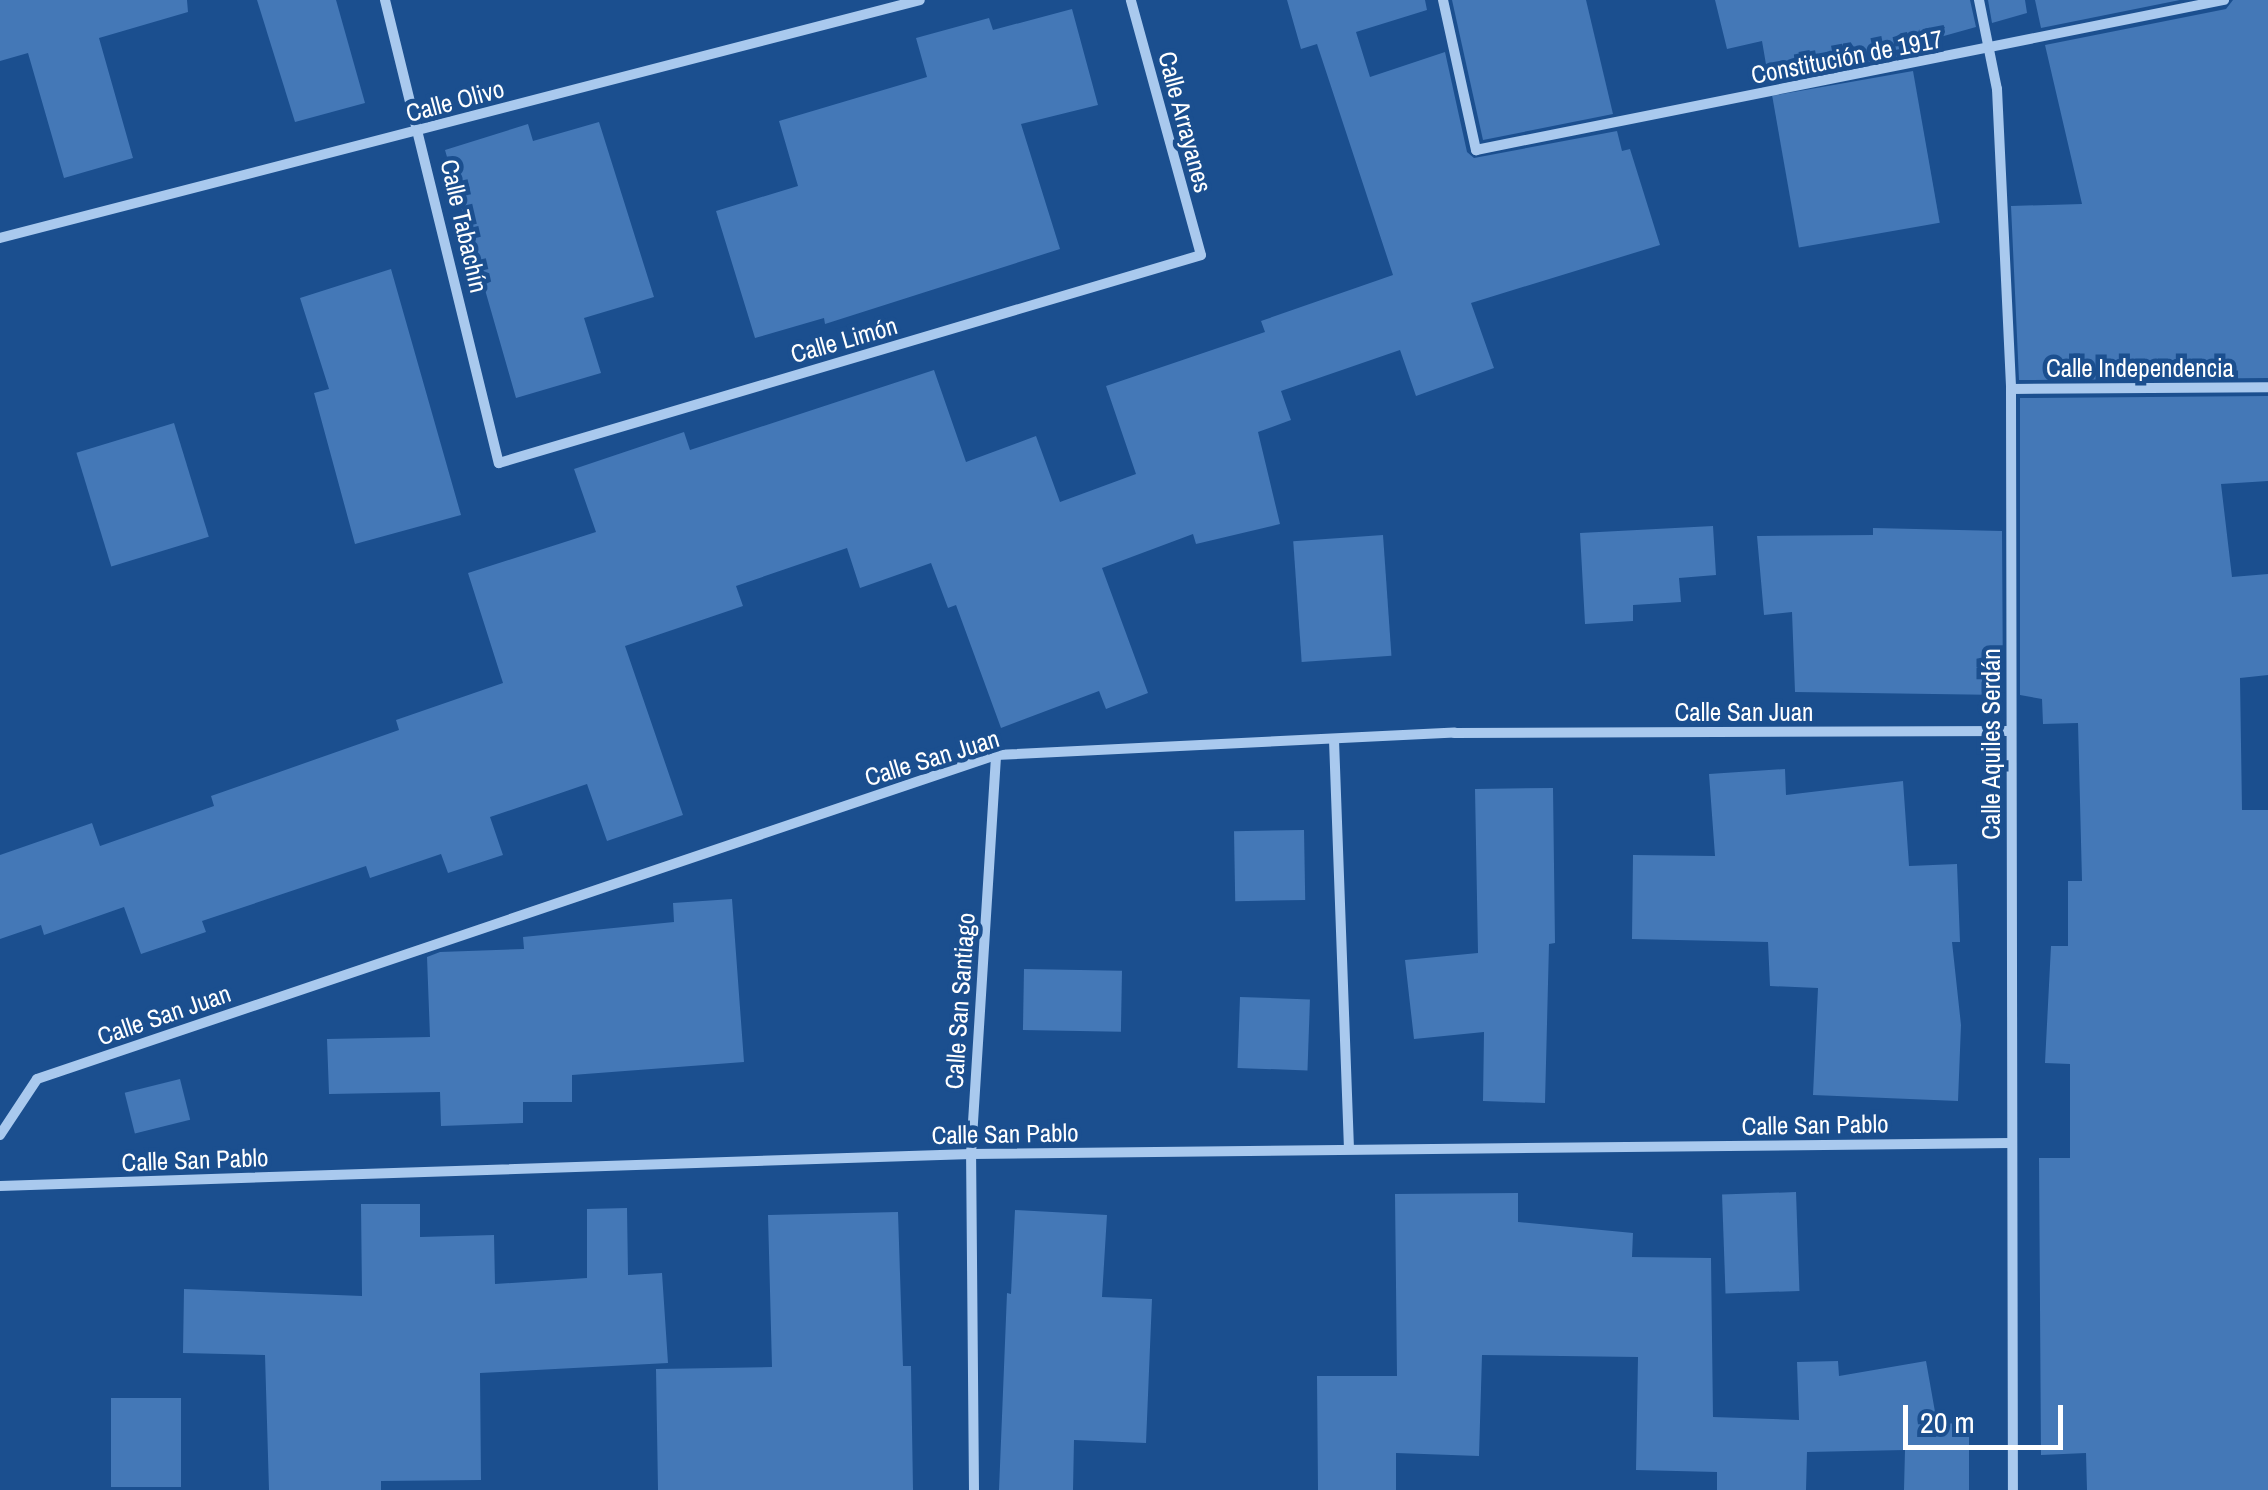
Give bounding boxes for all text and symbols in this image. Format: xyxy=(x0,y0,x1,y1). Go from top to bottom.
street label: Constitución de 1917 xyxy=(1748,24,1946,90)
street label: Calle Arrayanes xyxy=(1152,48,1218,196)
street label: Calle Olivo xyxy=(403,74,507,128)
street label: Calle Tabachín xyxy=(434,156,494,296)
street label: Calle Limón xyxy=(787,311,901,369)
street label: Calle Independencia xyxy=(2046,353,2234,383)
street label: Calle Aquiles Serdán xyxy=(1976,648,2006,840)
street label: Calle San Juan xyxy=(1674,697,1814,727)
street label: Calle San Juan xyxy=(861,723,1003,793)
street label: Calle San Santiago xyxy=(939,912,981,1090)
street label: Calle San Juan xyxy=(93,978,235,1052)
street label: Calle San Pablo xyxy=(1741,1109,1889,1141)
street label: Calle San Pablo xyxy=(931,1118,1079,1150)
street label: Calle San Pablo xyxy=(121,1142,269,1178)
scale bar xyxy=(1908,1385,2068,1447)
text: 20 m xyxy=(1920,1402,1975,1442)

